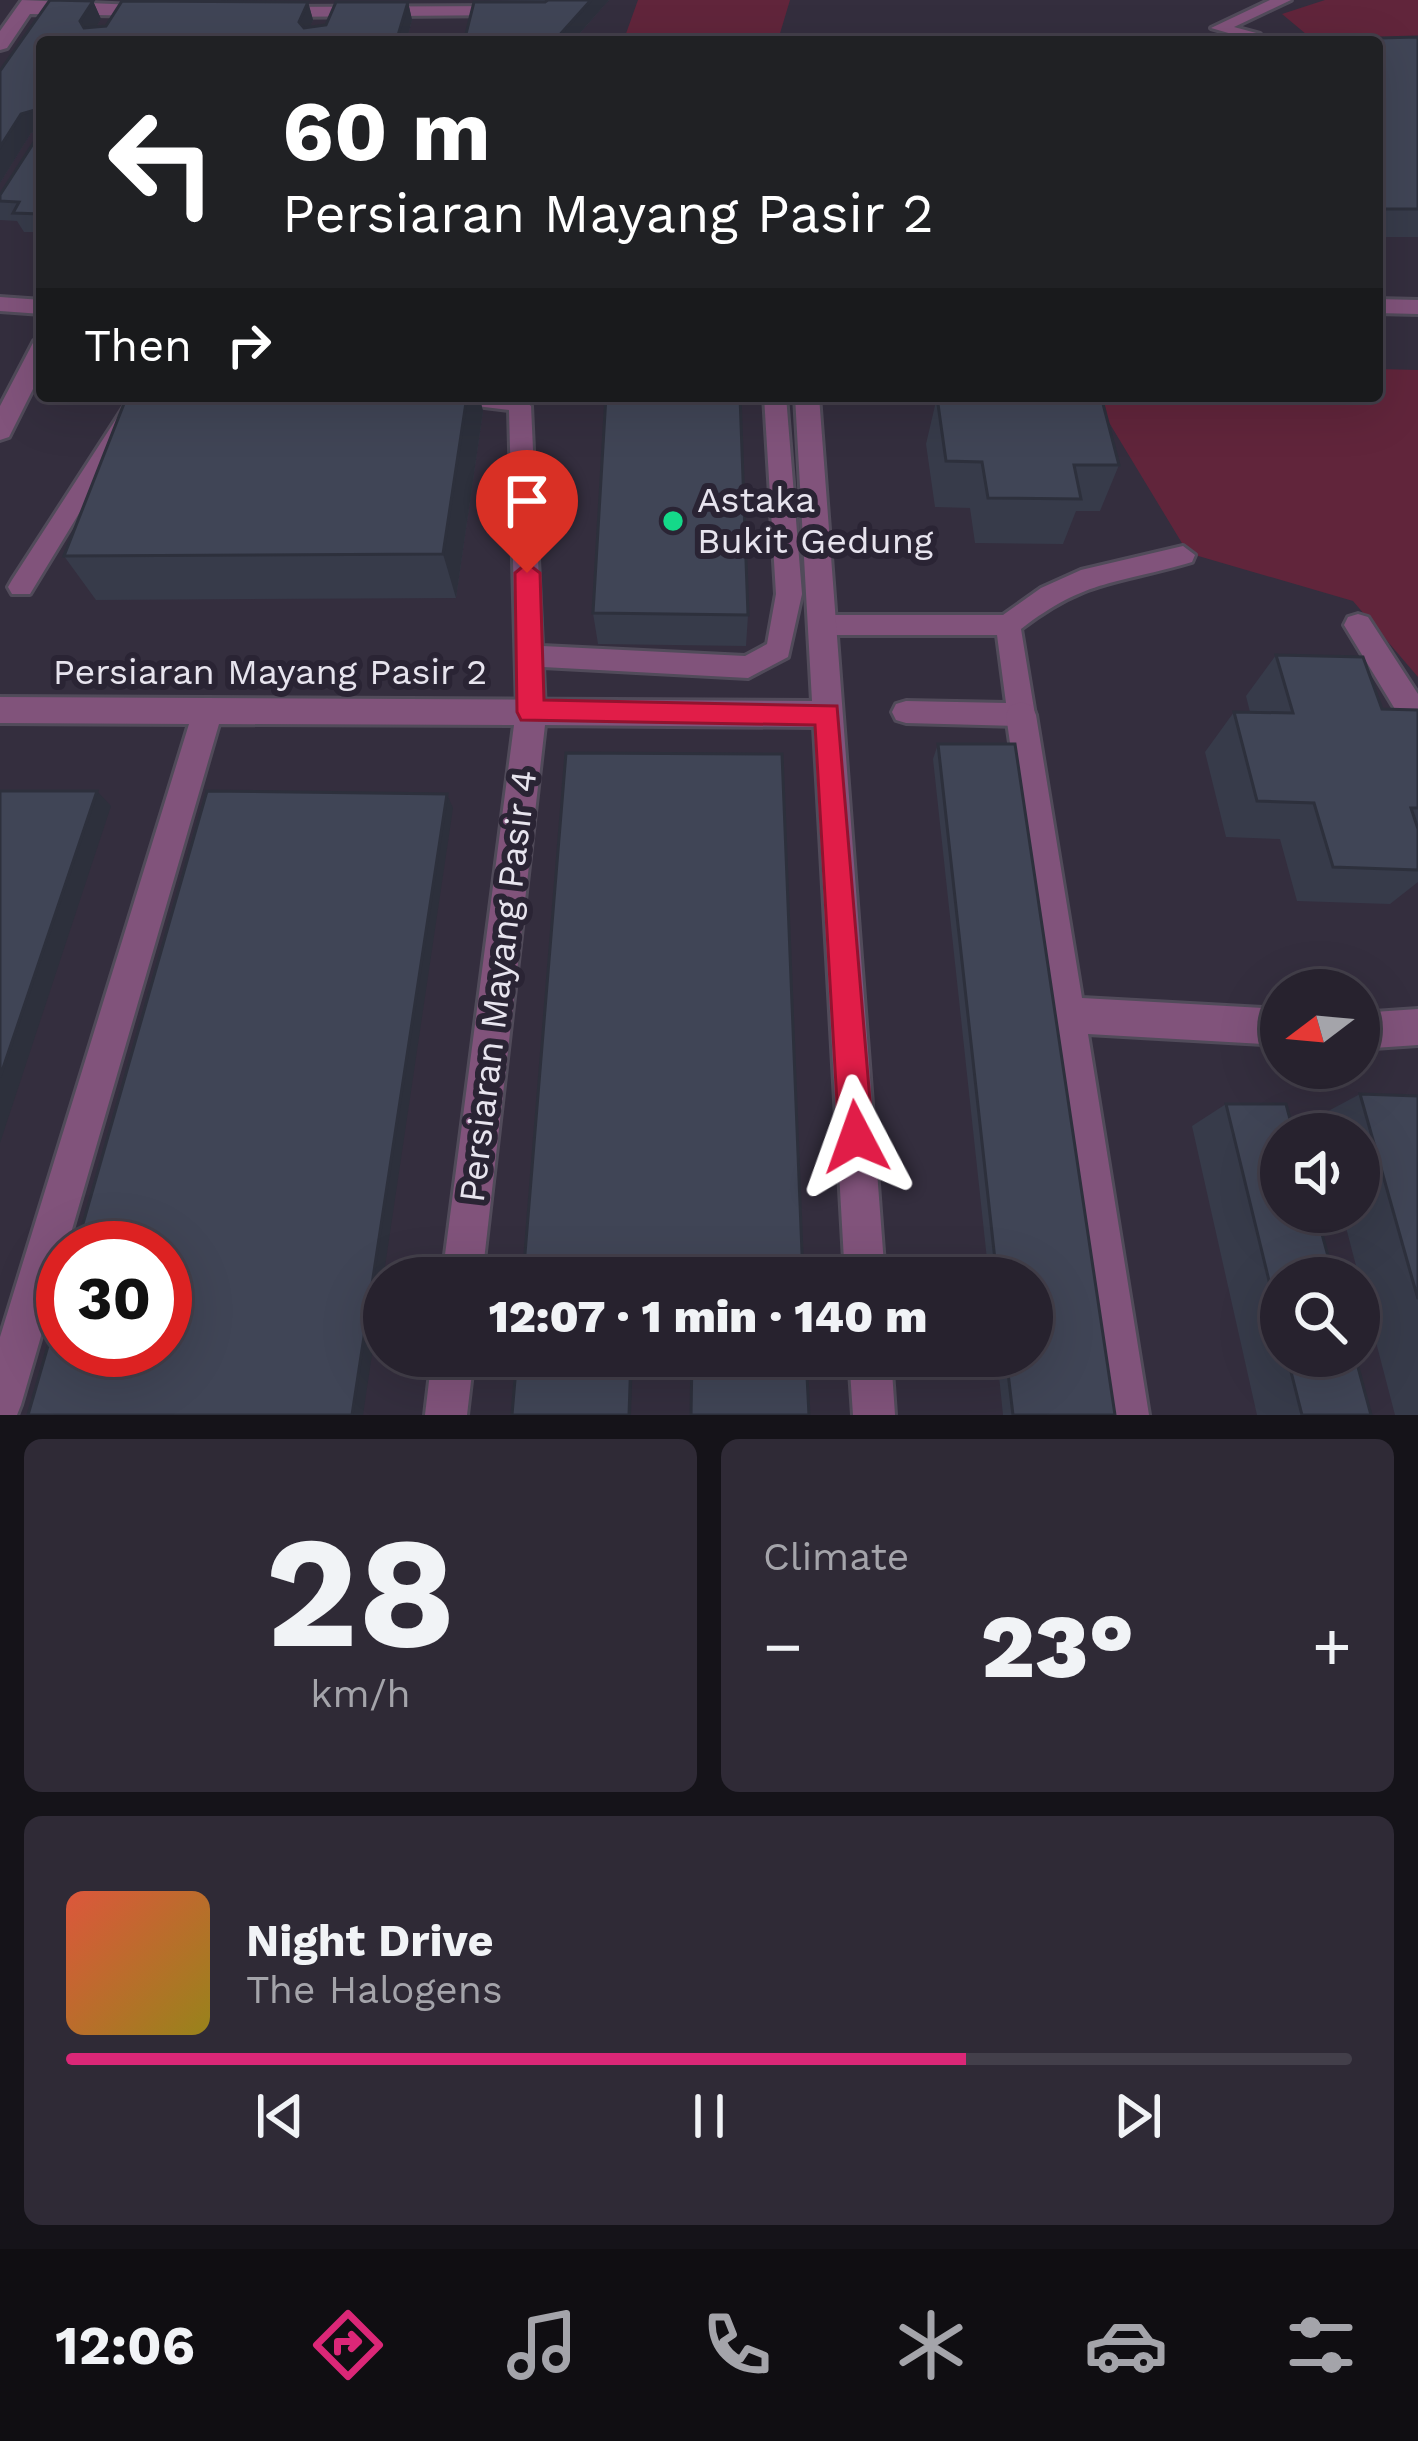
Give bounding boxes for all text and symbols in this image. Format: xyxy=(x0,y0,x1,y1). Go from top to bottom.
text: 60 m xyxy=(282,82,491,180)
icon: left xyxy=(84,84,240,240)
text: Persiaran Mayang Pasir 2 xyxy=(282,182,934,245)
icon: right xyxy=(216,312,282,378)
text: Then xyxy=(84,319,192,372)
pin xyxy=(476,450,578,573)
icon: arrive xyxy=(494,468,560,534)
place label: Astaka Bukit Gedung xyxy=(697,479,934,562)
marker: Astaka Bukit Gedung xyxy=(660,508,686,534)
street label: Persiaran Mayang Pasir 2 xyxy=(53,651,487,693)
street label: Persiaran Mayang Pasir 4 xyxy=(451,767,545,1205)
north arrow xyxy=(1260,969,1380,1089)
map controls xyxy=(1260,969,1380,1377)
position arrow xyxy=(793,1074,919,1200)
button: sound xyxy=(1260,1113,1380,1233)
speed limit sign: 30 xyxy=(36,1221,192,1377)
button: search xyxy=(1260,1257,1380,1377)
text: 12:07 · 1 min · 140 m xyxy=(489,1290,927,1343)
text: 28 xyxy=(265,1501,456,1684)
text: Climate xyxy=(763,1534,909,1579)
text: 23° xyxy=(981,1593,1134,1699)
text: − xyxy=(763,1608,803,1685)
text: + xyxy=(1312,1608,1352,1685)
text: km/h xyxy=(310,1671,411,1716)
text: Night Drive xyxy=(246,1914,494,1967)
text: The Halogens xyxy=(246,1967,502,2012)
icon: previous xyxy=(247,2083,313,2149)
icon: pause xyxy=(676,2083,742,2149)
icon: next xyxy=(1105,2083,1171,2149)
icon: directions xyxy=(306,2303,390,2387)
icon: music xyxy=(500,2303,584,2387)
icon: phone xyxy=(695,2303,779,2387)
icon: climate xyxy=(889,2303,973,2387)
icon: car xyxy=(1084,2303,1168,2387)
icon: filters xyxy=(1279,2303,1363,2387)
text: 12:06 xyxy=(55,2314,195,2377)

